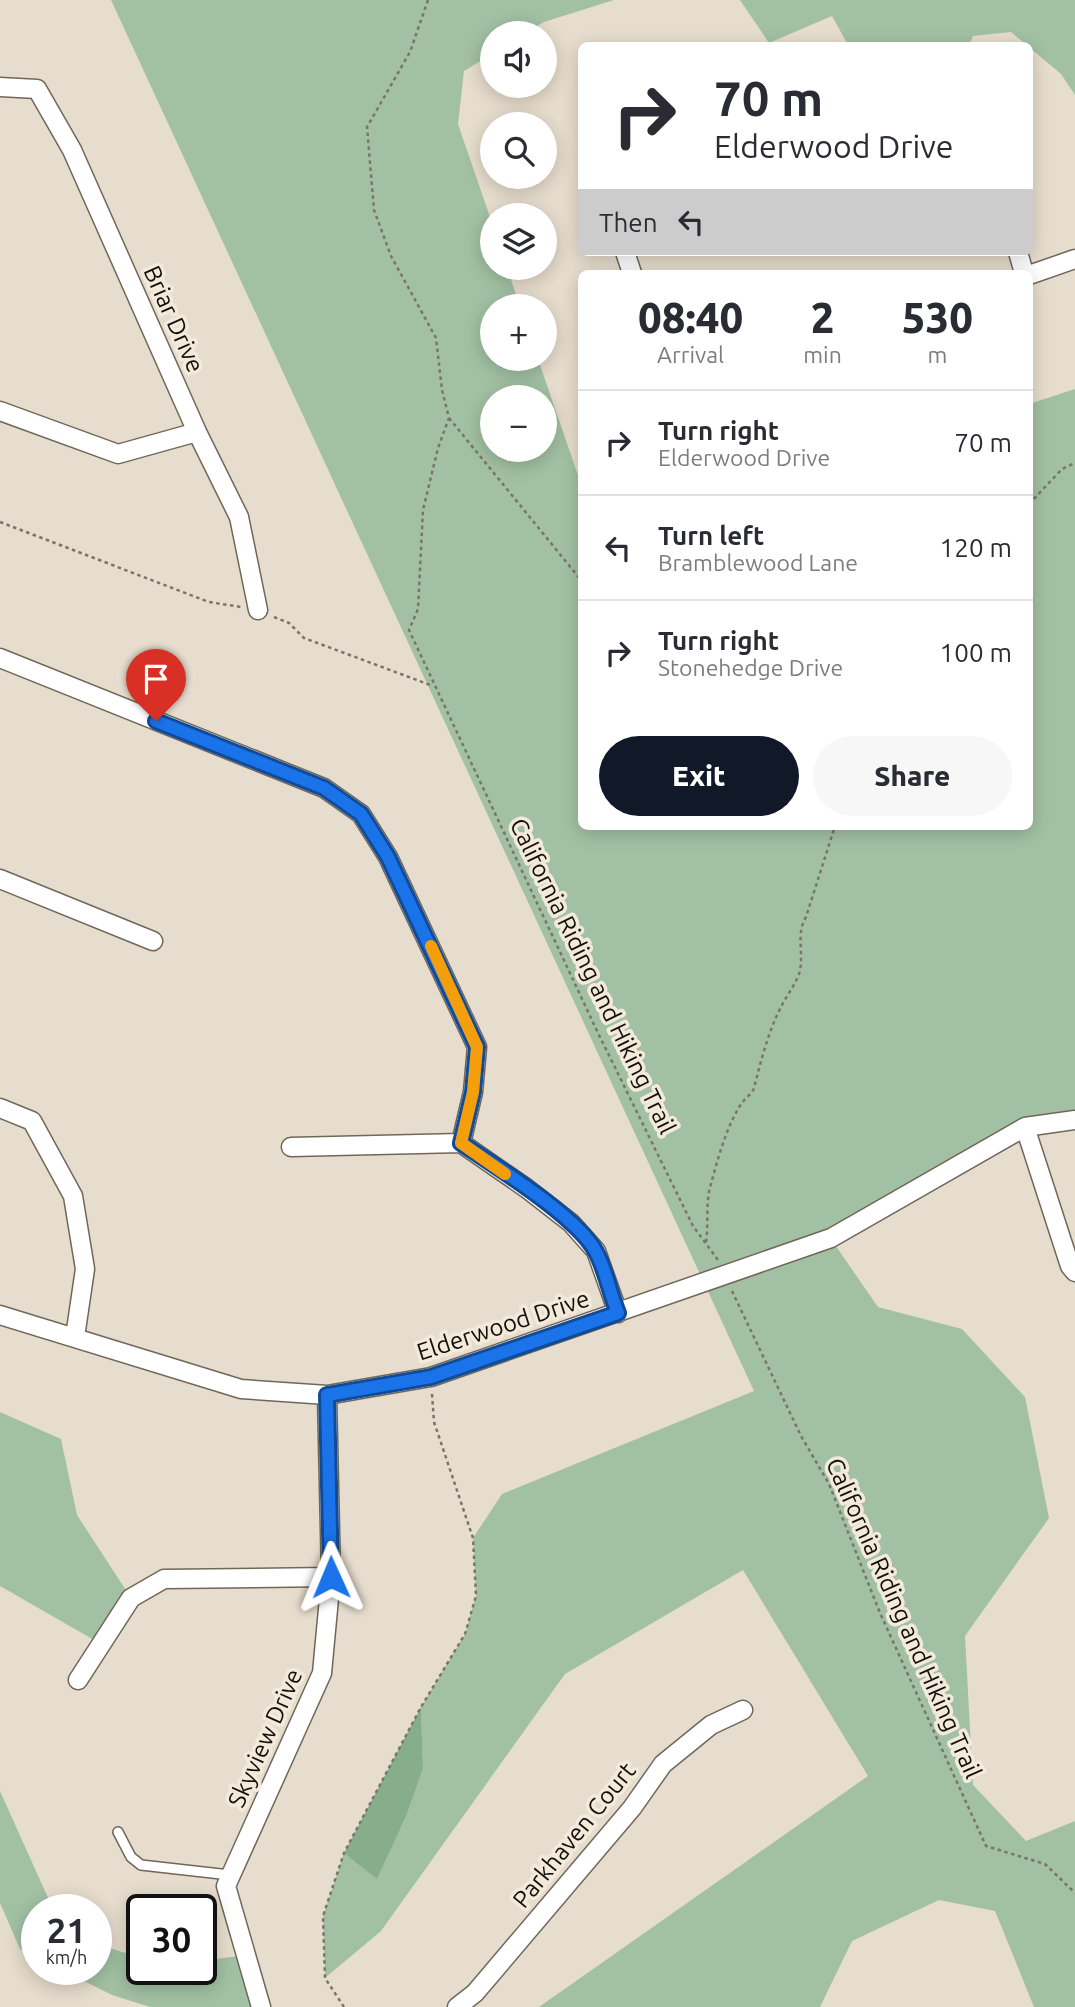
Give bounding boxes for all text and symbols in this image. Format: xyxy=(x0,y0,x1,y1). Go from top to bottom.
map controls xyxy=(480,21,557,462)
button: sound xyxy=(480,21,557,98)
icon: right xyxy=(599,70,690,161)
text: 70 m xyxy=(714,70,823,125)
button: search xyxy=(480,112,557,189)
text: Elderwood Drive xyxy=(714,128,953,164)
button: layers xyxy=(480,203,557,280)
icon: left xyxy=(672,203,710,241)
text: Then xyxy=(599,208,658,237)
street label: Briar Drive xyxy=(139,262,209,376)
button: + xyxy=(480,294,557,371)
text: 08:40 xyxy=(638,294,743,341)
text: 2 xyxy=(811,294,834,341)
text: 530 xyxy=(902,294,973,341)
text: Arrival xyxy=(657,342,724,367)
text: min xyxy=(803,342,842,367)
text: m xyxy=(927,342,947,367)
button: − xyxy=(480,385,557,462)
text: Turn right xyxy=(658,416,779,445)
icon: right xyxy=(599,424,637,462)
text: 70 m xyxy=(954,428,1012,457)
text: Elderwood Drive xyxy=(658,445,830,470)
text: Turn left xyxy=(658,521,764,550)
icon: left xyxy=(599,529,637,567)
text: 120 m xyxy=(940,533,1012,562)
text: Bramblewood Lane xyxy=(658,550,858,575)
text: Turn right xyxy=(658,626,779,655)
icon: right xyxy=(599,634,637,672)
text: 100 m xyxy=(940,638,1012,667)
pin xyxy=(126,649,186,721)
text: Stonehedge Drive xyxy=(658,655,843,680)
icon: arrive xyxy=(137,660,175,698)
button: Exit xyxy=(599,736,799,816)
button: Share xyxy=(813,736,1012,816)
street label: California Riding and Hiking Trail xyxy=(505,814,681,1138)
street label: Elderwood Drive xyxy=(413,1284,593,1366)
street label: California Riding and Hiking Trail xyxy=(821,1454,987,1782)
position arrow xyxy=(294,1540,368,1614)
street label: Skyview Drive xyxy=(222,1665,308,1811)
street label: Parkhaven Court xyxy=(507,1757,641,1913)
speed limit sign: 30 xyxy=(126,1894,217,1985)
text: 21 xyxy=(47,1910,86,1950)
text: km/h xyxy=(46,1947,87,1967)

